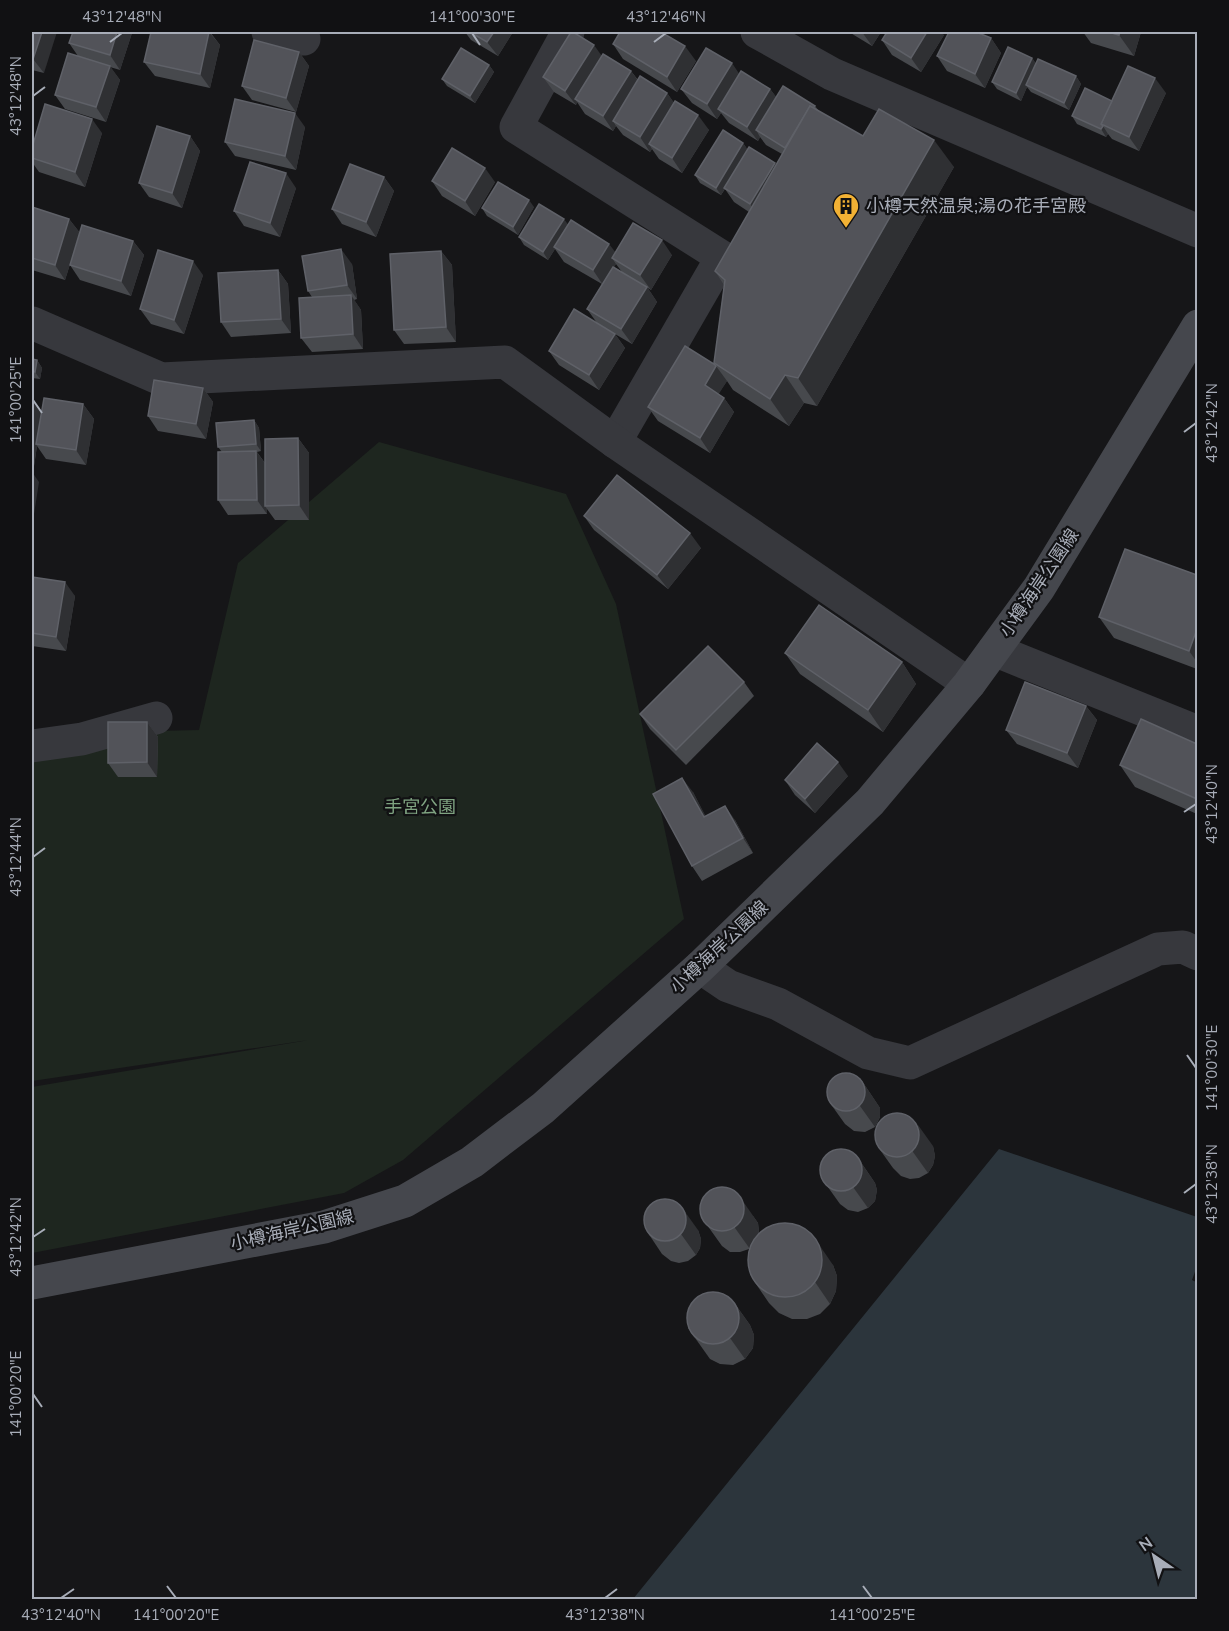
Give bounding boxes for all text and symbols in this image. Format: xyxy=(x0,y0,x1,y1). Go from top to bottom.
text: 43°12'48"N xyxy=(82,7,162,27)
text: 141°00'30"E xyxy=(429,7,515,27)
text: 43°12'46"N xyxy=(626,7,706,27)
text: 43°12'48"N xyxy=(6,56,26,136)
building icon: 小樽天然温泉;湯の花手宮殿 xyxy=(831,191,861,229)
place label: 小樽天然温泉;湯の花手宮殿 xyxy=(866,194,1086,218)
text: 141°00'25"E xyxy=(6,357,26,443)
text: 43°12'42"N xyxy=(1202,383,1222,463)
street label: 小樽海岸公園線 xyxy=(994,524,1084,642)
text: 43°12'40"N xyxy=(1202,764,1222,844)
park label: 手宮公園 xyxy=(384,795,456,819)
text: 43°12'44"N xyxy=(6,817,26,897)
street label: 小樽海岸公園線 xyxy=(665,895,773,999)
text: 141°00'30"E xyxy=(1202,1025,1222,1111)
text: 43°12'38"N xyxy=(1202,1144,1222,1224)
text: 43°12'42"N xyxy=(6,1197,26,1277)
street label: 小樽海岸公園線 xyxy=(228,1204,356,1256)
text: 141°00'20"E xyxy=(6,1351,26,1437)
north arrow xyxy=(1124,1526,1184,1586)
text: N xyxy=(1135,1532,1157,1557)
text: 43°12'40"N xyxy=(21,1605,101,1625)
text: 141°00'20"E xyxy=(133,1605,219,1625)
text: 43°12'38"N xyxy=(565,1605,645,1625)
text: 141°00'25"E xyxy=(829,1605,915,1625)

